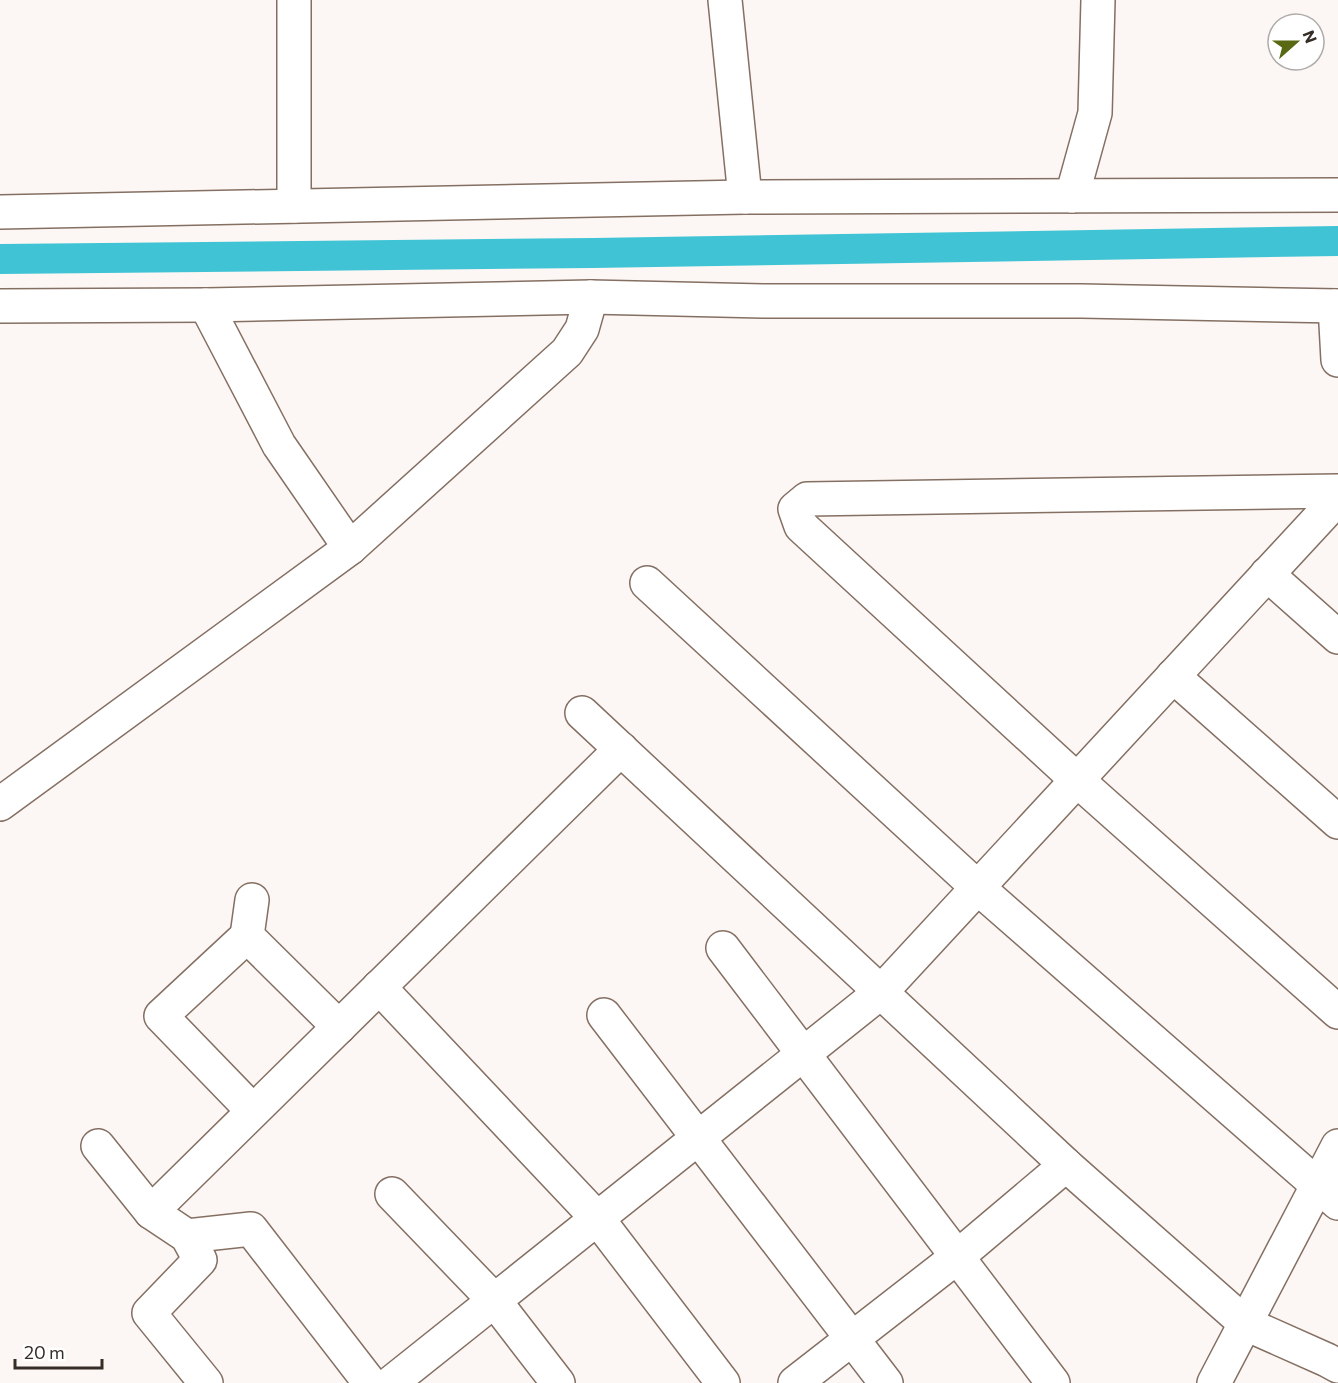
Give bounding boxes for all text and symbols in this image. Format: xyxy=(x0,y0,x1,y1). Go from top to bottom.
north arrow xyxy=(1266,12,1326,72)
text: N xyxy=(1299,27,1321,45)
scale bar xyxy=(15,1332,102,1370)
text: 20 m xyxy=(24,1341,65,1363)

